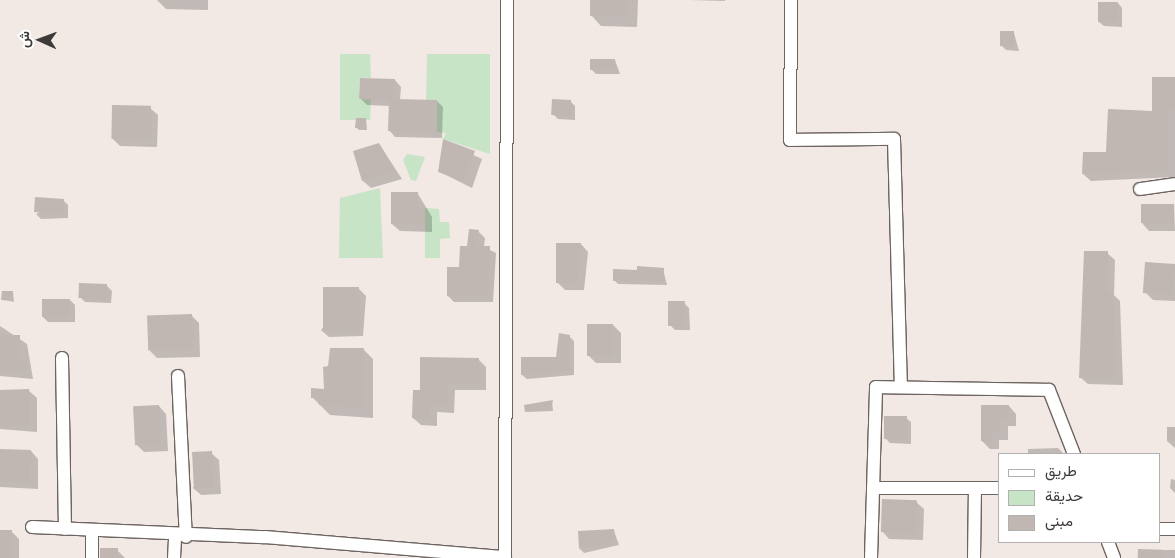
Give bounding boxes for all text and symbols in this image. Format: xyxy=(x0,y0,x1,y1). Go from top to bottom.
north arrow xyxy=(15,15,65,65)
text: ش xyxy=(16,31,33,48)
legend xyxy=(998,453,1160,543)
text: طريق xyxy=(1045,462,1077,480)
text: حديقة xyxy=(1045,487,1083,505)
text: مبنى xyxy=(1045,512,1073,530)

